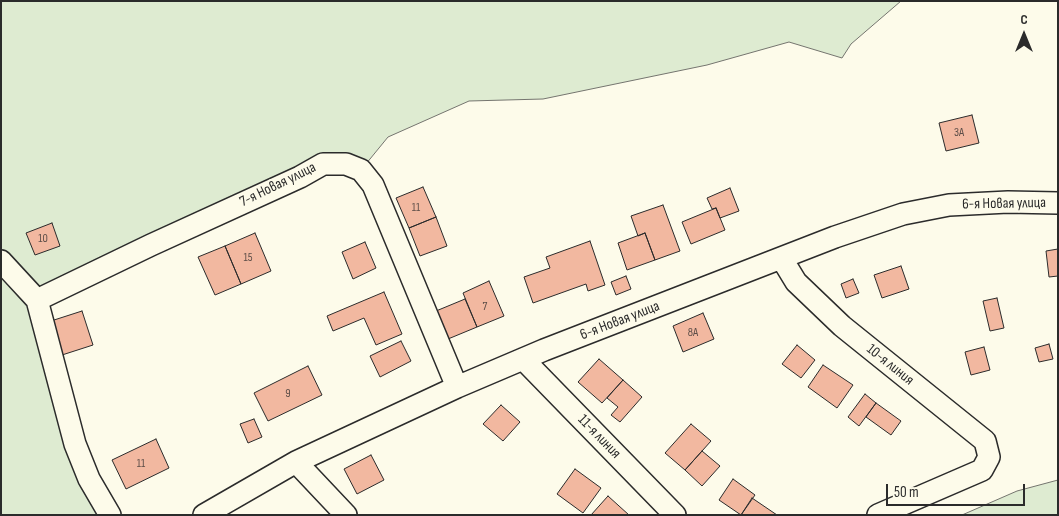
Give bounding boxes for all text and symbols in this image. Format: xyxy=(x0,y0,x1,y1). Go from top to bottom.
north arrow xyxy=(999,10,1049,60)
text: С xyxy=(1020,11,1028,28)
house number: 3А xyxy=(954,126,964,140)
street label: 7-я Новая улица xyxy=(237,159,319,211)
street label: 6-я Новая улица xyxy=(962,194,1046,214)
house number: 11 xyxy=(412,201,420,215)
house number: 10 xyxy=(38,232,48,246)
house number: 15 xyxy=(243,251,253,265)
street label: 6-я Новая улица xyxy=(578,298,662,344)
house number: 7 xyxy=(483,300,487,314)
house number: 8А xyxy=(688,326,698,340)
street label: 10-я линия xyxy=(863,341,917,389)
house number: 9 xyxy=(285,387,291,401)
street label: 11-я линия xyxy=(574,411,624,463)
house number: 11 xyxy=(137,457,145,471)
scale bar xyxy=(889,474,1028,506)
text: 50 m xyxy=(894,483,919,502)

